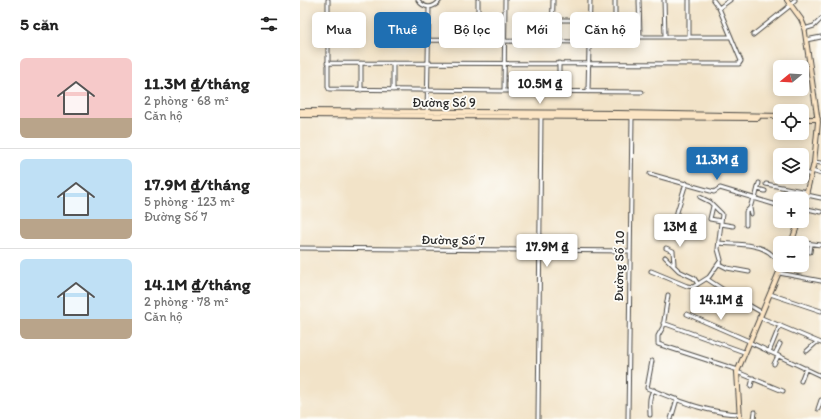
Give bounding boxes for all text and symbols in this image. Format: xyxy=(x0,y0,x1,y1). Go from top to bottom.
chip: Mua xyxy=(312,12,366,48)
chip: Thuê xyxy=(374,12,431,48)
chip: Bộ lọc xyxy=(439,12,504,48)
chip: Mới xyxy=(512,12,562,48)
chip: Căn hộ xyxy=(570,12,640,48)
icon: filters xyxy=(258,13,280,35)
text: 5 căn xyxy=(20,14,59,34)
north arrow xyxy=(773,60,809,96)
map controls xyxy=(773,60,809,272)
pin: 10.5M ₫ xyxy=(503,71,577,105)
text: 11.3M ₫/tháng xyxy=(144,73,250,93)
icon: home xyxy=(52,74,100,122)
text: 10.5M ₫ xyxy=(518,76,562,91)
text: 2 phòng · 68 m² xyxy=(144,93,229,108)
street label: Đường Số 9 xyxy=(412,95,476,110)
button: locate xyxy=(773,104,809,140)
text: Căn hộ xyxy=(144,108,183,123)
pin: 11.3M ₫ xyxy=(680,147,754,181)
button: layers xyxy=(773,148,809,184)
text: 11.3M ₫ xyxy=(696,152,738,167)
text: 17.9M ₫/tháng xyxy=(144,174,250,194)
icon: home xyxy=(52,175,100,223)
button: + xyxy=(773,192,809,228)
text: 5 phòng · 123 m² xyxy=(144,194,235,209)
text: Đường Số 7 xyxy=(144,209,207,224)
pin: 13M ₫ xyxy=(652,214,708,248)
text: 13M ₫ xyxy=(663,219,697,234)
street label: Đường Số 10 xyxy=(611,230,627,302)
street label: Đường Số 7 xyxy=(421,232,485,248)
pin: 17.9M ₫ xyxy=(510,234,584,268)
button: − xyxy=(773,236,809,272)
text: 17.9M ₫ xyxy=(526,239,568,254)
text: 14.1M ₫/tháng xyxy=(144,274,250,294)
icon: home xyxy=(52,275,100,323)
pin: 14.1M ₫ xyxy=(684,287,758,321)
text: 14.1M ₫ xyxy=(699,292,743,307)
text: 2 phòng · 78 m² xyxy=(144,294,228,309)
text: Căn hộ xyxy=(144,309,183,324)

